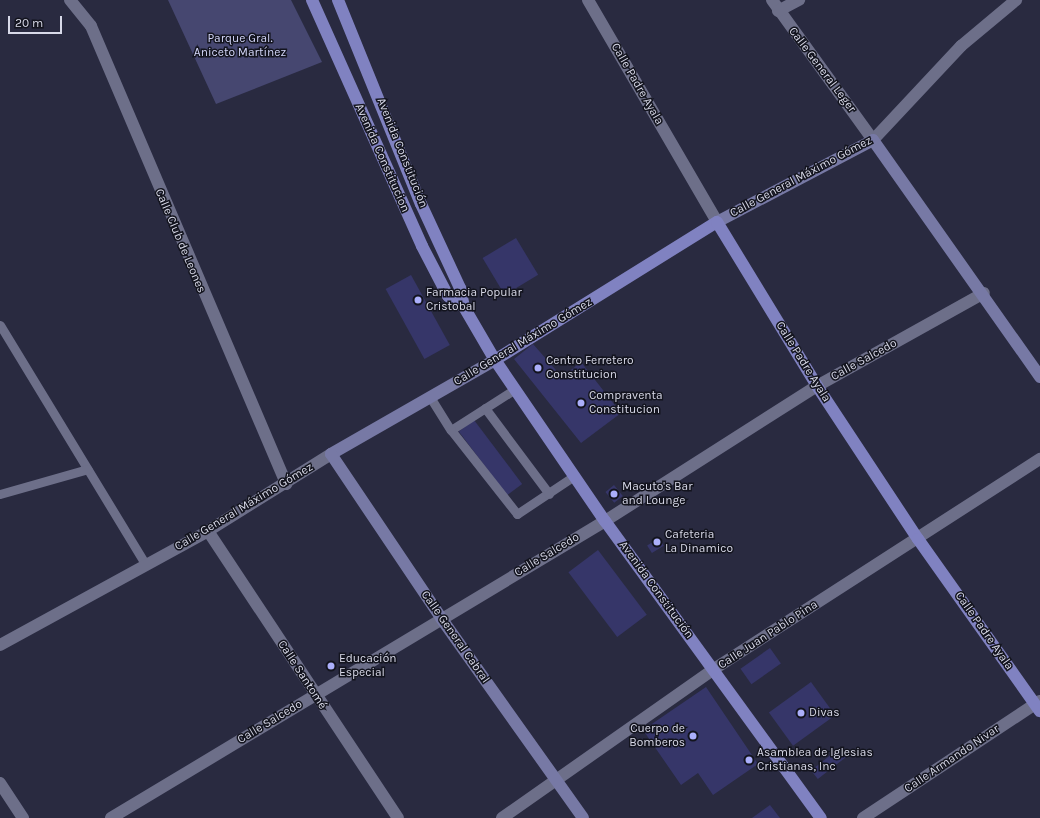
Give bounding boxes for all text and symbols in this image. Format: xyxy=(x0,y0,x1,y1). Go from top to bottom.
scale bar xyxy=(10,8,64,34)
text: 20 m xyxy=(15,16,43,30)
street label: Calle General Leger xyxy=(785,24,859,116)
park label: Parque Gral. Aniceto Martínez xyxy=(194,32,286,60)
street label: Calle Padre Ayala xyxy=(608,41,666,127)
street label: Avenida Constitución xyxy=(373,96,431,210)
street label: Avenida Constitucion xyxy=(352,102,412,214)
street label: Calle General Máximo Gómez xyxy=(728,133,874,221)
street label: Calle Club de Leones xyxy=(152,187,208,295)
place label: Farmacia Popular Cristobal xyxy=(426,286,522,314)
marker: Farmacia Popular Cristobal xyxy=(413,295,423,305)
street label: Calle General Máximo Gómez xyxy=(451,295,595,389)
street label: Calle Padre Ayala xyxy=(772,319,834,405)
street label: Calle Salcedo xyxy=(829,336,899,384)
place label: Centro Ferretero Constitucion xyxy=(546,354,634,382)
marker: Centro Ferretero Constitucion xyxy=(533,363,543,373)
place label: Compraventa Constitucion xyxy=(589,389,663,417)
marker: Compraventa Constitucion xyxy=(576,398,586,408)
street label: Calle General Máximo Gómez xyxy=(172,460,316,554)
place label: Macuto's Bar and Lounge xyxy=(622,480,692,508)
marker: Macuto's Bar and Lounge xyxy=(609,489,619,499)
place label: Cafeteria La Dinamico xyxy=(665,528,733,556)
street label: Calle Salcedo xyxy=(512,530,582,580)
marker: Cafeteria La Dinamico xyxy=(652,537,662,547)
street label: Avenida Constitución xyxy=(616,538,696,642)
street label: Calle General Cabral xyxy=(418,588,492,686)
street label: Calle Padre Ayala xyxy=(952,589,1016,673)
street label: Calle Juan Pablo Pina xyxy=(716,597,820,673)
street label: Calle Santomé xyxy=(274,638,330,712)
place label: Educación Especial xyxy=(339,652,396,680)
marker: Educación Especial xyxy=(326,661,336,671)
street label: Calle Salcedo xyxy=(235,697,305,747)
place label: Divas xyxy=(809,706,839,720)
marker: Divas xyxy=(796,708,806,718)
place label: Cuerpo de Bomberos xyxy=(629,722,685,750)
street label: Calle Armando Nivar xyxy=(902,722,1002,796)
marker: Cuerpo de Bomberos xyxy=(688,731,698,741)
place label: Asamblea de Iglesias Cristianas, Inc xyxy=(757,746,873,774)
marker: Asamblea de Iglesias Cristianas, Inc xyxy=(744,755,754,765)

